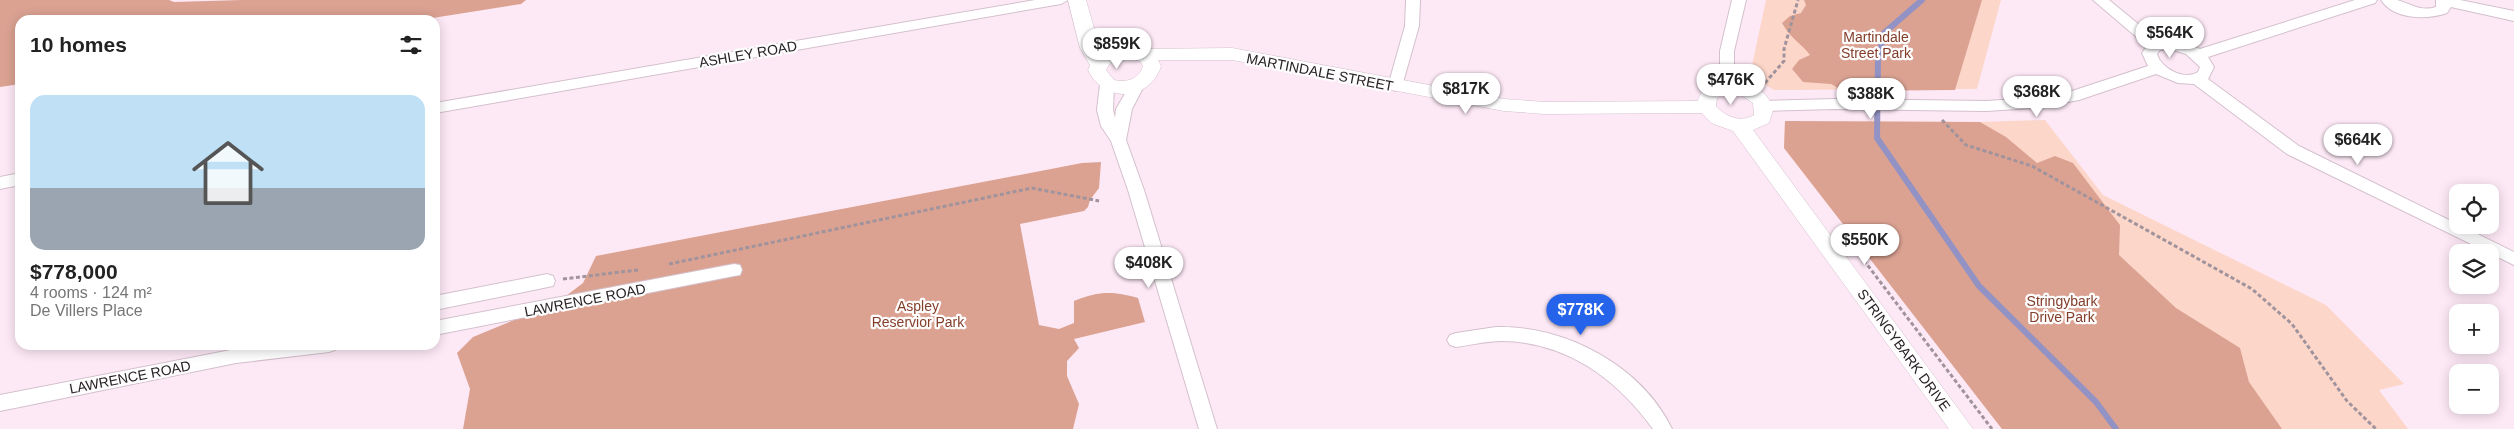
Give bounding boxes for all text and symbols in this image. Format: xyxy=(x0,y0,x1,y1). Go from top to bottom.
pin: $564K xyxy=(2135,17,2205,59)
text: $564K xyxy=(2146,24,2194,41)
pin: $859K xyxy=(1082,28,1152,70)
park label: Martindale Street Park xyxy=(1841,29,1912,61)
icon: filters xyxy=(397,31,425,59)
text: 10 homes xyxy=(30,33,127,56)
text: $859K xyxy=(1093,35,1141,52)
street label: ASHLEY ROAD xyxy=(698,37,798,71)
street label: MARTINDALE STREET xyxy=(1245,50,1395,94)
pin: $476K xyxy=(1696,64,1766,106)
text: $476K xyxy=(1707,71,1755,88)
pin: $817K xyxy=(1431,72,1501,115)
pin: $368K xyxy=(2002,76,2072,118)
pin: $388K xyxy=(1836,78,1906,120)
text: $817K xyxy=(1442,80,1490,97)
text: $368K xyxy=(2013,83,2061,100)
text: $388K xyxy=(1847,85,1895,102)
pin: $664K xyxy=(2323,124,2393,166)
icon: home xyxy=(183,128,273,218)
text: $664K xyxy=(2334,131,2382,148)
map controls xyxy=(2449,184,2499,414)
button: locate xyxy=(2449,184,2499,234)
pin: $550K xyxy=(1830,224,1900,266)
text: $550K xyxy=(1841,231,1889,248)
button: layers xyxy=(2449,244,2499,294)
pin: $408K xyxy=(1114,246,1184,289)
text: $408K xyxy=(1125,254,1173,271)
text: $778,000 xyxy=(30,260,118,283)
street label: LAWRENCE ROAD xyxy=(523,280,647,320)
text: 4 rooms · 124 m² xyxy=(30,284,152,301)
street label: STRINGYBARK DRIVE xyxy=(1854,286,1954,414)
park label: Stringybark Drive Park xyxy=(2027,293,2098,325)
pin: $778K xyxy=(1546,294,1616,336)
park label: Aspley Reservior Park xyxy=(872,298,965,330)
text: $778K xyxy=(1557,301,1605,318)
text: De Villers Place xyxy=(30,302,143,319)
button: + xyxy=(2449,304,2499,354)
street label: LAWRENCE ROAD xyxy=(68,357,192,397)
button: − xyxy=(2449,364,2499,414)

